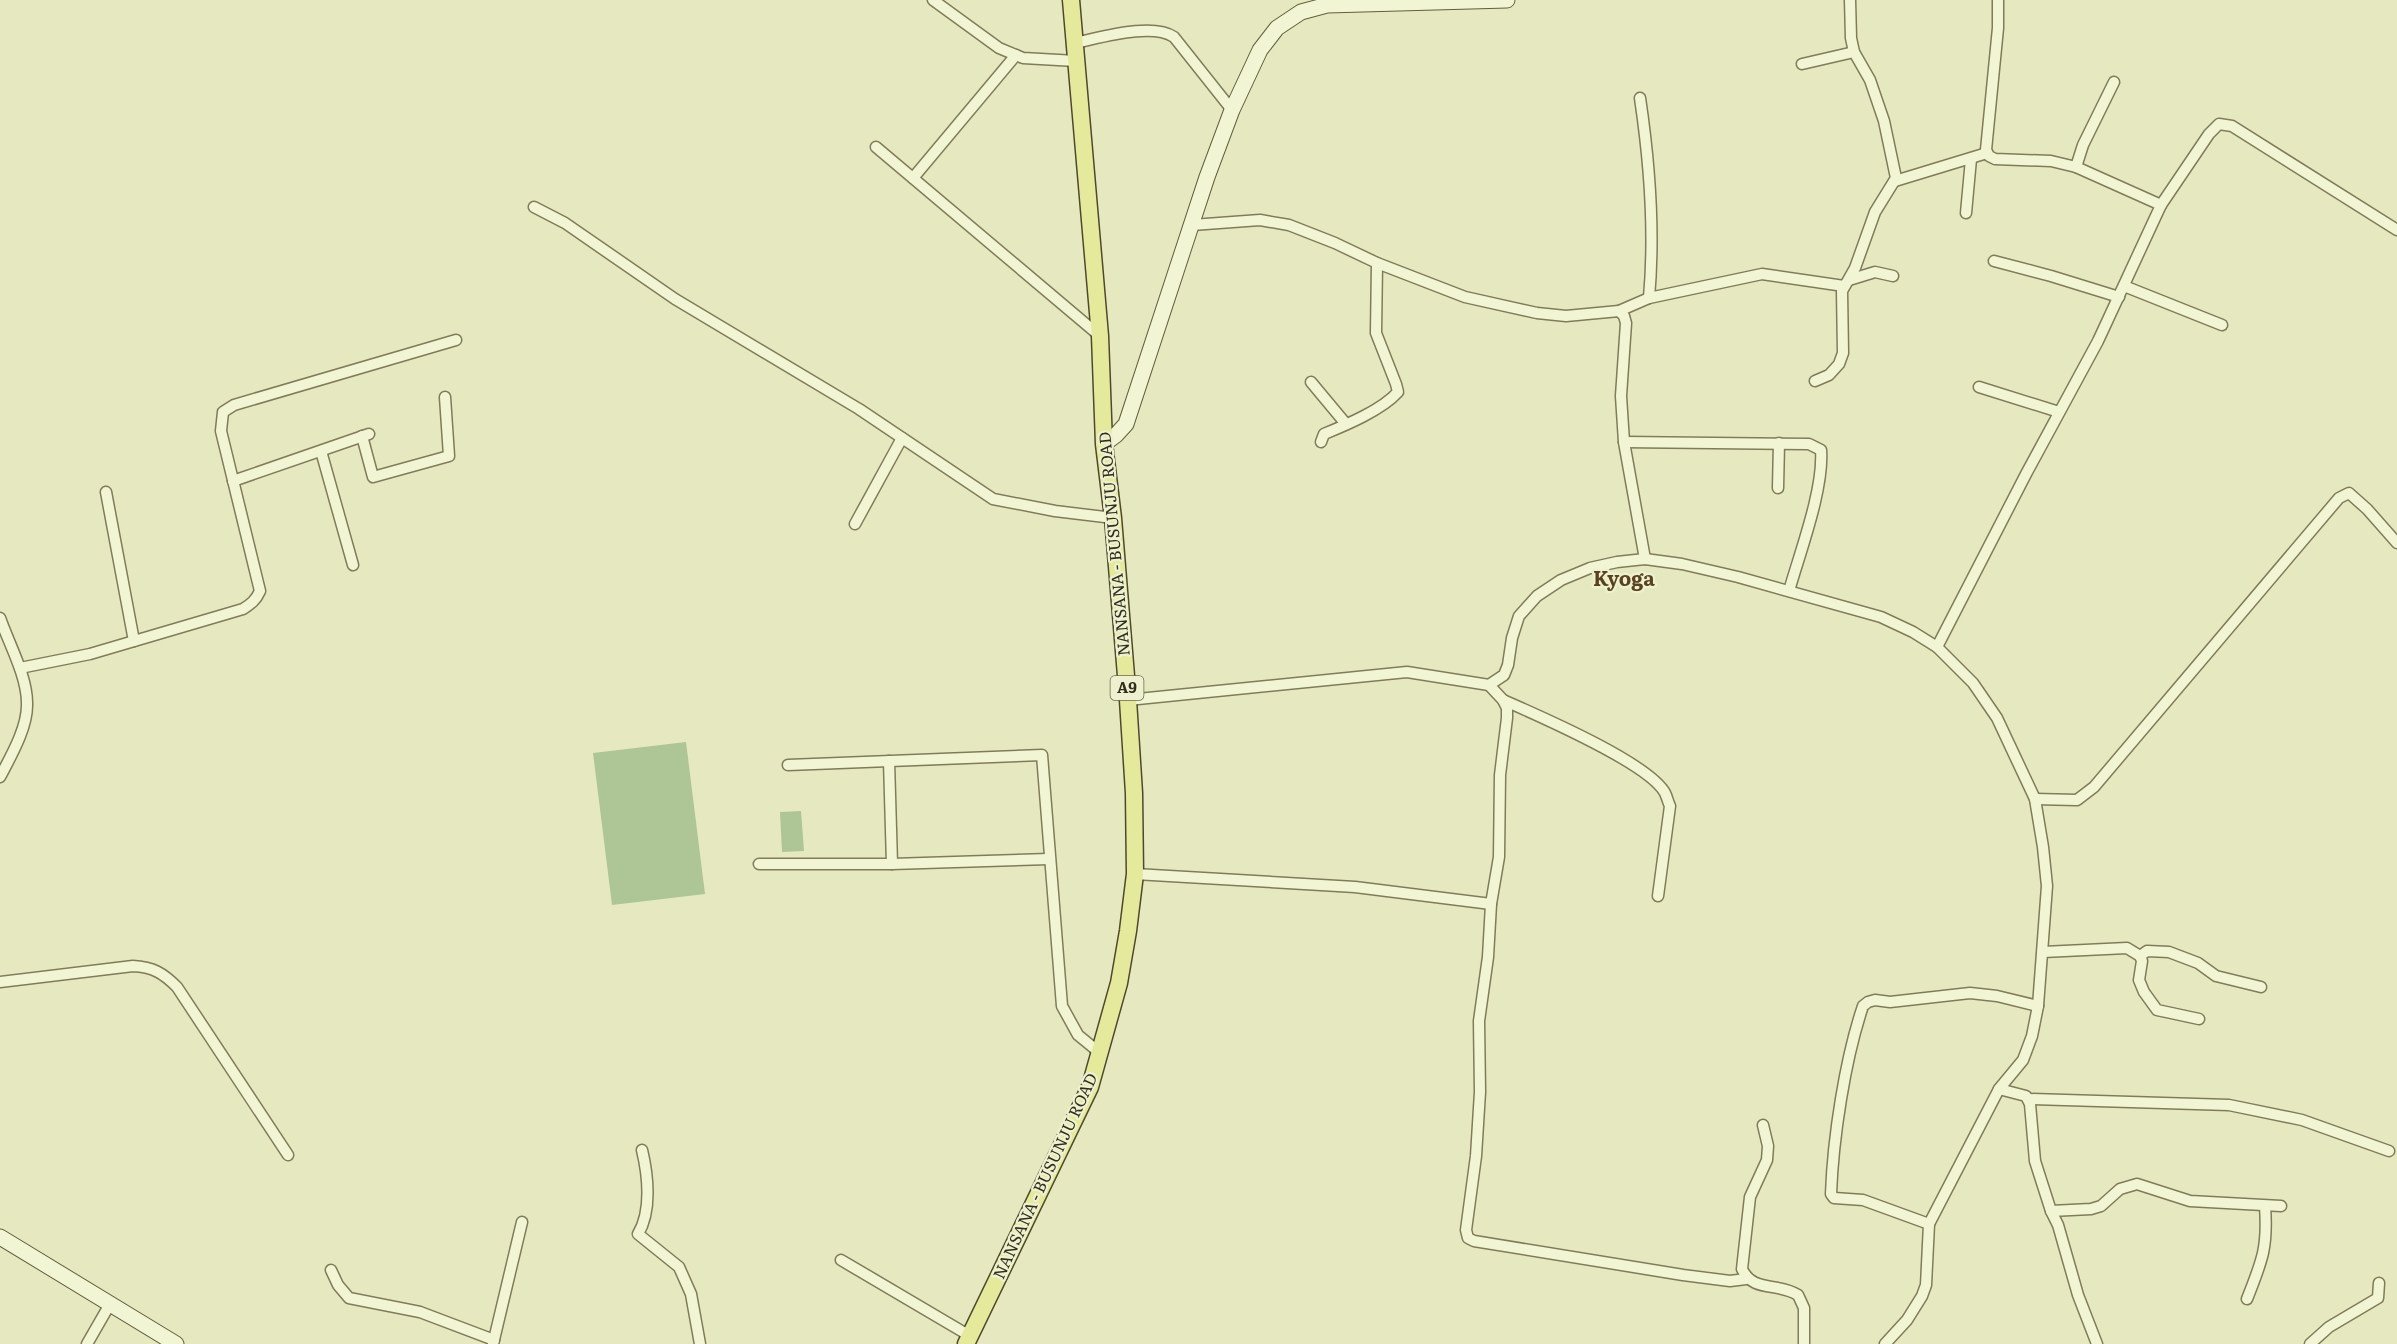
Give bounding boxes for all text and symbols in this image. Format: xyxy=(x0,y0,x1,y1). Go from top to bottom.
street label: NANSANA - BUSUNJU ROAD xyxy=(1091,431,1135,657)
district label: Kyoga xyxy=(1593,562,1655,592)
road number: A9 xyxy=(1110,676,1144,700)
street label: NANSANA - BUSUNJU ROAD xyxy=(986,1069,1103,1283)

